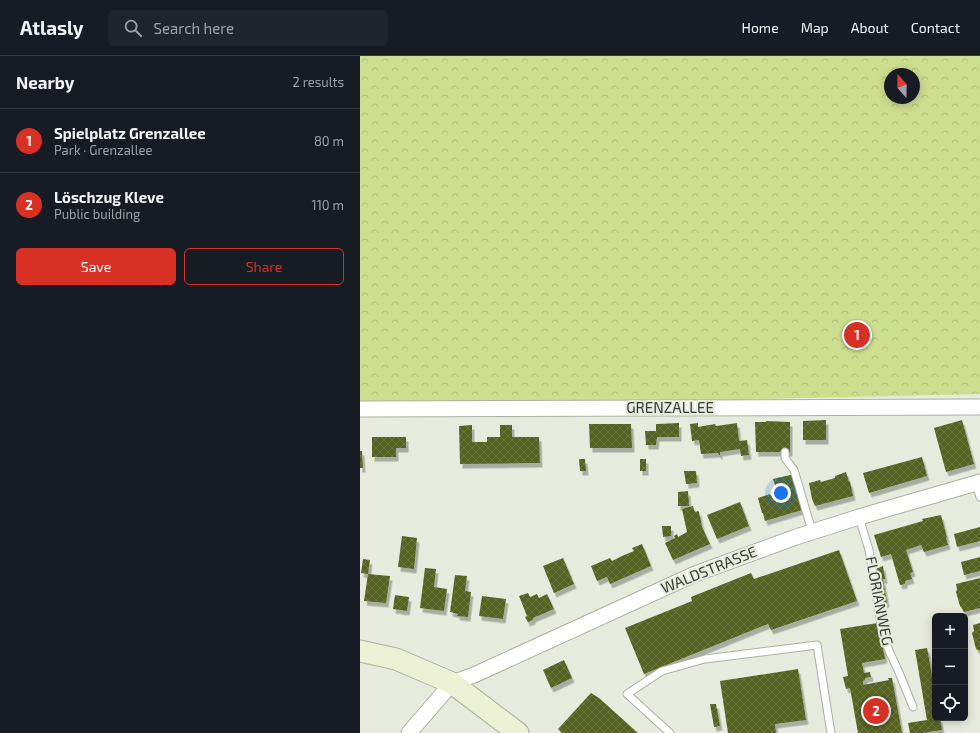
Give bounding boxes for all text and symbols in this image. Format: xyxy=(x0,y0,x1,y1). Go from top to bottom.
search box xyxy=(108,10,388,46)
text: Atlasly xyxy=(20,16,84,39)
icon: search xyxy=(122,17,144,39)
text: Search here xyxy=(154,19,234,37)
text: Home xyxy=(742,19,779,36)
text: Map xyxy=(801,19,829,36)
text: About xyxy=(851,19,889,36)
text: Contact xyxy=(911,19,960,36)
north arrow xyxy=(884,68,920,104)
text: Nearby xyxy=(16,72,74,92)
text: 2 results xyxy=(292,74,344,90)
text: Spielplatz Grenzallee xyxy=(54,124,206,142)
text: 1 xyxy=(26,133,32,149)
text: 80 m xyxy=(314,133,344,149)
text: Park · Grenzallee xyxy=(54,142,153,158)
text: Löschzug Kleve xyxy=(54,188,164,206)
text: 2 xyxy=(25,197,33,213)
text: 110 m xyxy=(312,197,344,213)
text: Public building xyxy=(54,206,140,222)
button: Save xyxy=(16,248,176,285)
button: Share xyxy=(184,248,344,285)
pin: 1 xyxy=(844,320,870,350)
street label: GRENZALLEE xyxy=(626,398,714,416)
your location xyxy=(771,483,791,503)
street label: WALDSTRASSE xyxy=(658,542,759,596)
street label: FLORIANWEG xyxy=(862,555,897,647)
map controls xyxy=(932,613,968,721)
button: + xyxy=(932,613,968,649)
button: − xyxy=(932,649,968,685)
button: locate xyxy=(932,685,968,721)
pin: 2 xyxy=(863,696,889,726)

